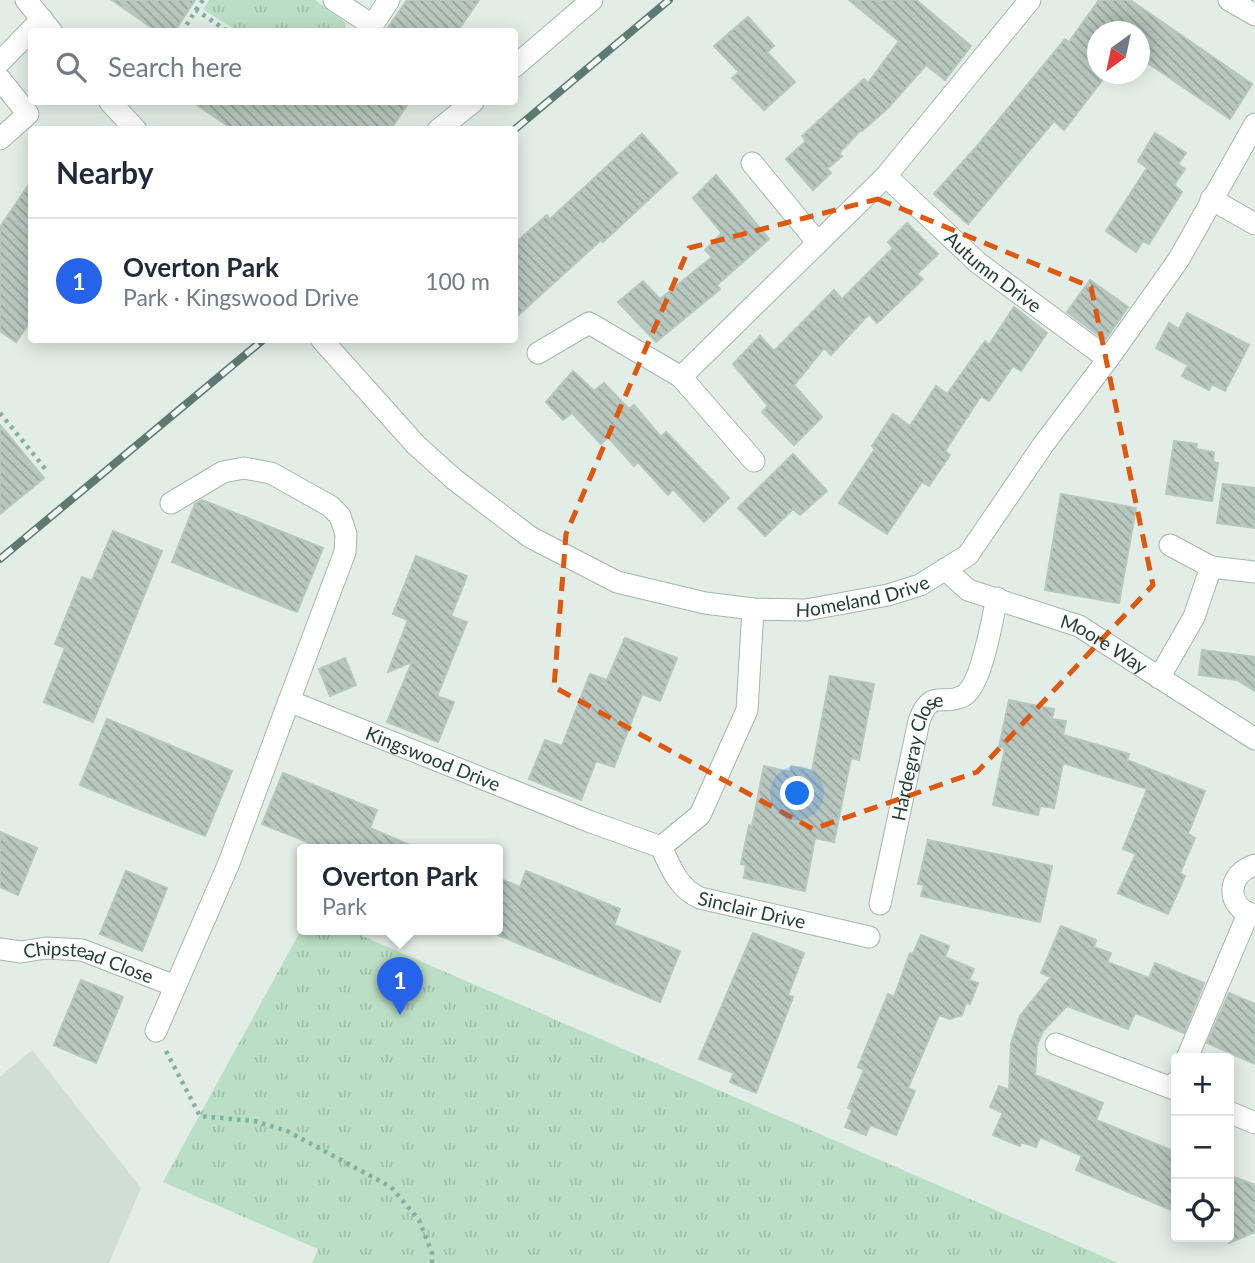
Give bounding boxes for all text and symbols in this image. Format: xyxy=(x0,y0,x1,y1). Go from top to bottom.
north arrow xyxy=(1087,21,1150,84)
search box xyxy=(28,28,518,105)
icon: search xyxy=(52,48,90,86)
text: Search here xyxy=(108,51,242,83)
text: Nearby xyxy=(56,154,154,190)
street label: Autumn Drive xyxy=(941,226,1046,317)
text: Overton Park xyxy=(123,251,279,283)
text: 1 xyxy=(72,267,86,295)
text: 100 m xyxy=(425,267,490,295)
text: Park · Kingswood Drive xyxy=(123,283,359,311)
street label: Homeland Drive xyxy=(795,570,933,621)
street label: Moore Way xyxy=(1058,609,1152,678)
street label: Hardegray Close xyxy=(886,687,944,823)
street label: Kingswood Drive xyxy=(362,721,504,795)
your location xyxy=(780,776,814,810)
popup xyxy=(297,844,503,935)
text: Overton Park xyxy=(322,860,478,892)
street label: Sinclair Drive xyxy=(696,886,808,933)
text: Park xyxy=(322,892,367,920)
street label: Chipstead Close xyxy=(21,936,157,988)
pin: 1 xyxy=(377,957,423,1015)
map controls xyxy=(1171,1053,1234,1242)
button: + xyxy=(1171,1053,1234,1116)
button: − xyxy=(1171,1116,1234,1179)
button: locate xyxy=(1171,1179,1234,1242)

